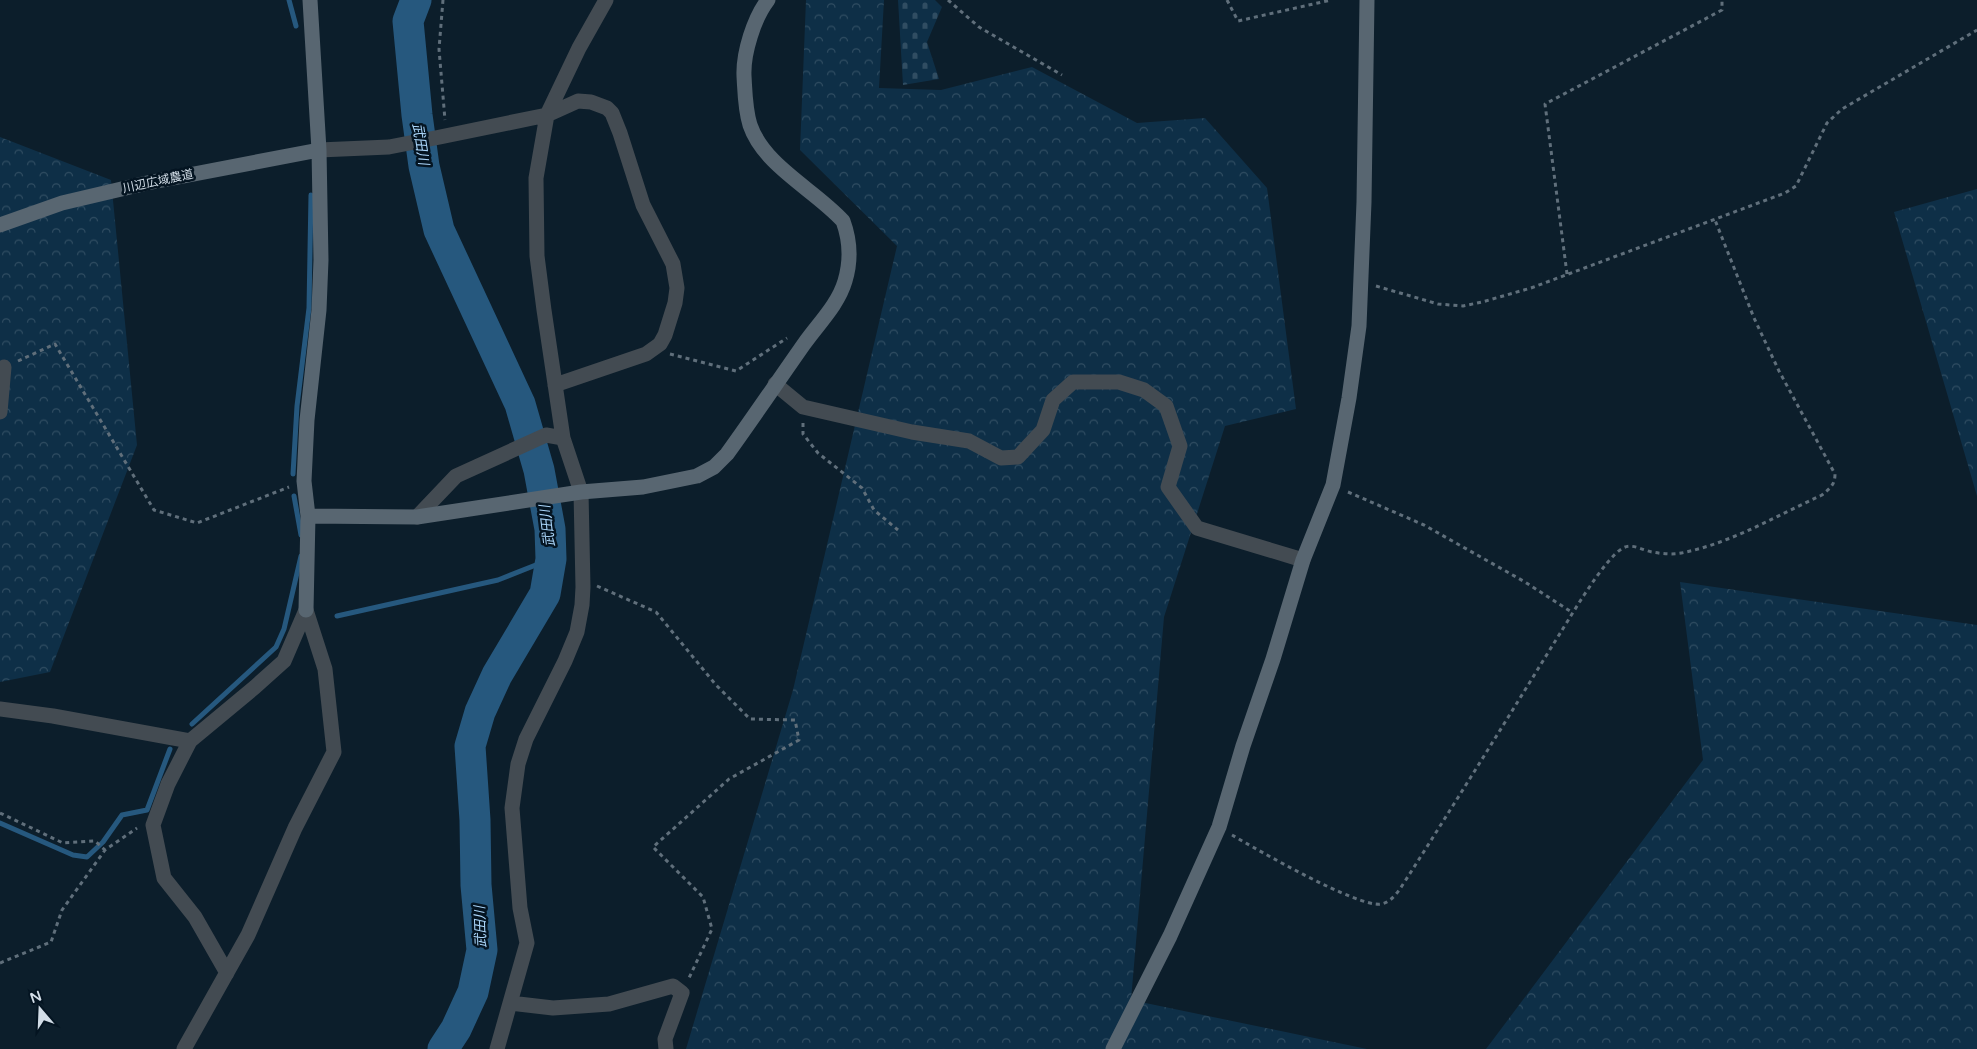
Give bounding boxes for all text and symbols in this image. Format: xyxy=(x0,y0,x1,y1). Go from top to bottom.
water label: 武田川 xyxy=(409,122,432,168)
street label: 川辺広域農道 xyxy=(121,167,195,195)
water label: 武田川 xyxy=(536,502,558,548)
water label: 武田川 xyxy=(471,904,490,948)
north arrow xyxy=(15,984,65,1034)
text: N xyxy=(28,987,44,1007)

